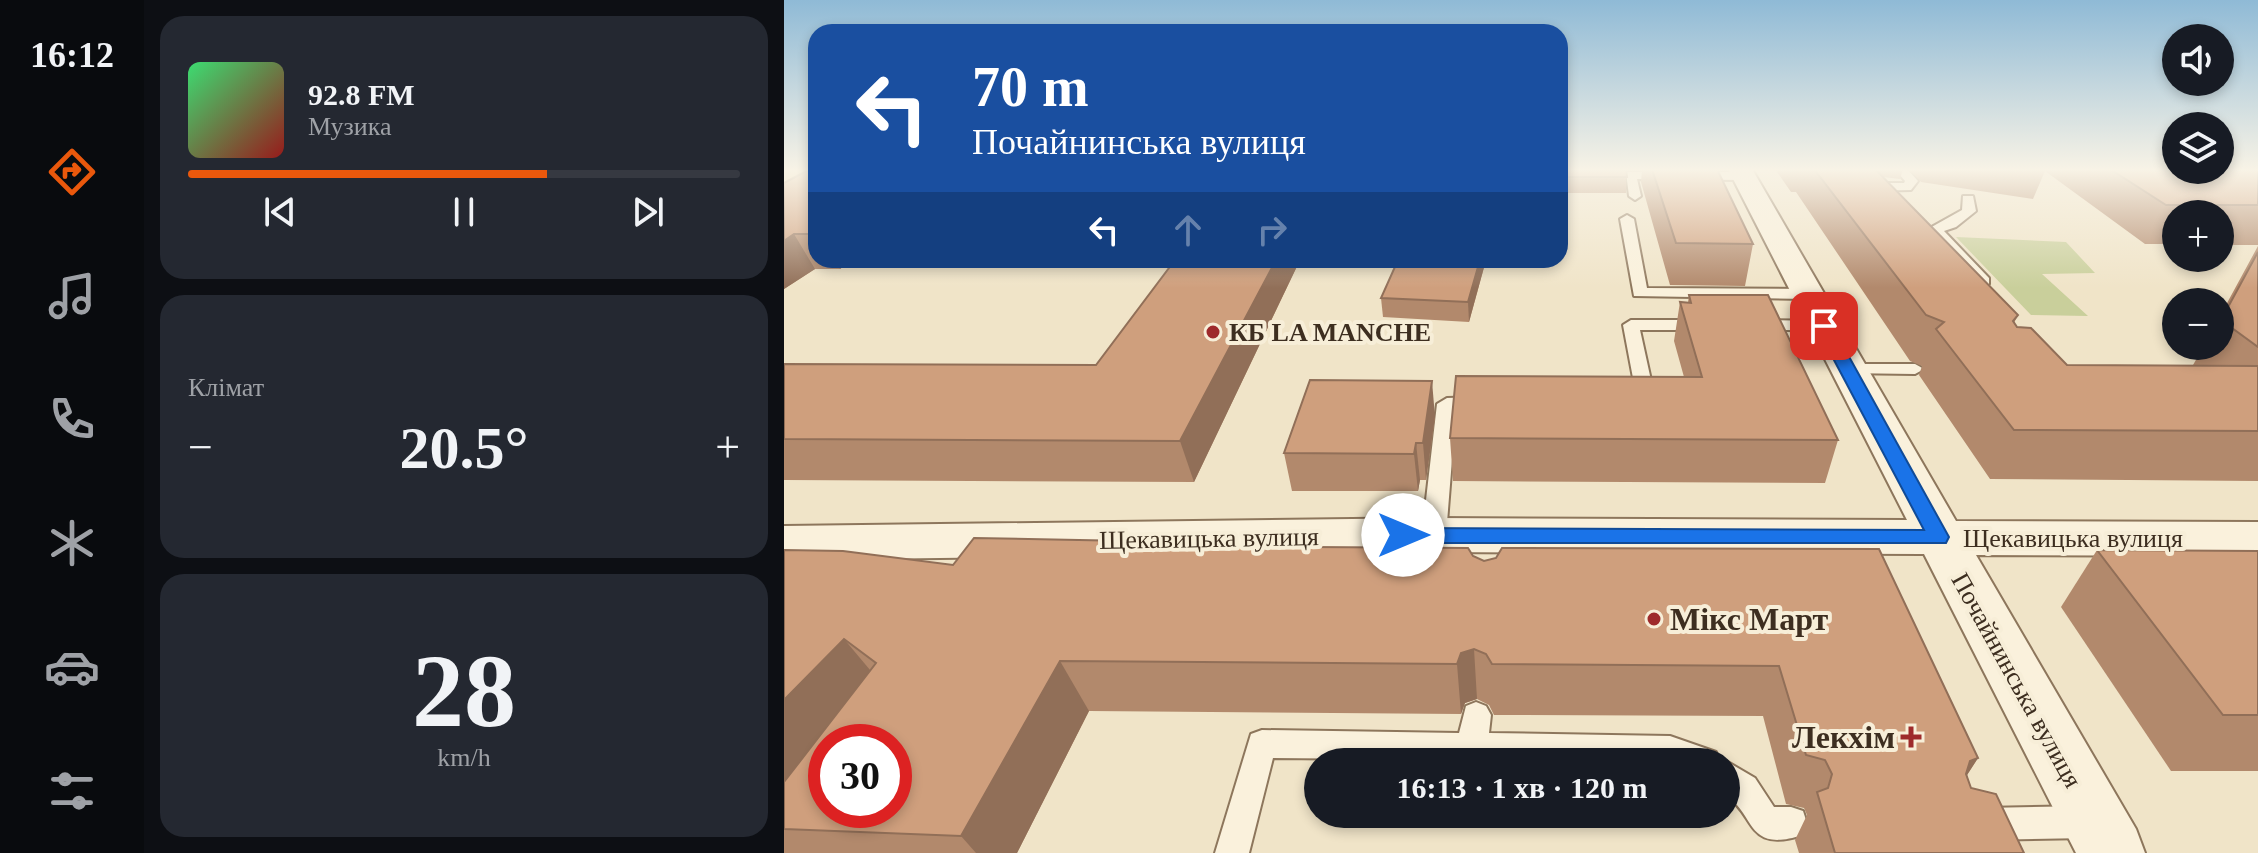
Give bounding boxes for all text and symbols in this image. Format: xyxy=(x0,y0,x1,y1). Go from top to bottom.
map controls xyxy=(2162,24,2234,360)
button: sound xyxy=(2162,24,2234,96)
text: 16:12 xyxy=(30,35,114,75)
icon: left xyxy=(840,56,944,160)
text: 70 m xyxy=(972,56,1089,118)
text: 92.8 FM xyxy=(308,78,415,111)
text: Музика xyxy=(308,112,391,141)
button: layers xyxy=(2162,112,2234,184)
text: Почайнинська вулиця xyxy=(972,122,1306,162)
icon: directions xyxy=(44,144,100,200)
icon: previous xyxy=(258,190,302,234)
icon: pause xyxy=(442,190,486,234)
icon: next xyxy=(626,190,670,234)
button: + xyxy=(2162,200,2234,272)
icon: left xyxy=(1082,208,1126,252)
icon: ahead xyxy=(1166,208,1210,252)
icon: right xyxy=(1250,208,1294,252)
icon: music xyxy=(44,268,100,324)
button: − xyxy=(2162,288,2234,360)
pin xyxy=(1790,292,1858,360)
icon: arrive xyxy=(1802,304,1846,348)
place label: КБ LA MANCHE xyxy=(1229,318,1431,347)
marker: КБ LA MANCHE xyxy=(1204,323,1222,341)
text: Клімат xyxy=(188,373,264,402)
icon: phone xyxy=(44,391,100,447)
text: 20.5° xyxy=(400,415,529,481)
text: − xyxy=(188,423,213,472)
text: + xyxy=(715,423,740,472)
position arrow xyxy=(1361,493,1445,577)
icon: climate xyxy=(44,515,100,571)
street label: Щекавицька вулиця xyxy=(1099,522,1319,555)
street label: Щекавицька вулиця xyxy=(1963,524,2183,553)
street label: Почайнинська вулиця xyxy=(1945,568,2088,793)
place label: Мікс Март xyxy=(1670,601,1829,637)
marker: Мікс Март xyxy=(1645,610,1663,628)
text: 28 xyxy=(412,633,516,748)
icon: car xyxy=(44,639,100,695)
place label: Лекхім xyxy=(1792,719,1895,755)
speed limit sign: 30 xyxy=(808,724,912,828)
marker: Лекхім xyxy=(1902,728,1920,746)
text: km/h xyxy=(437,743,491,772)
icon: filters xyxy=(44,763,100,819)
text: 16:13 · 1 хв · 120 m xyxy=(1396,771,1648,804)

